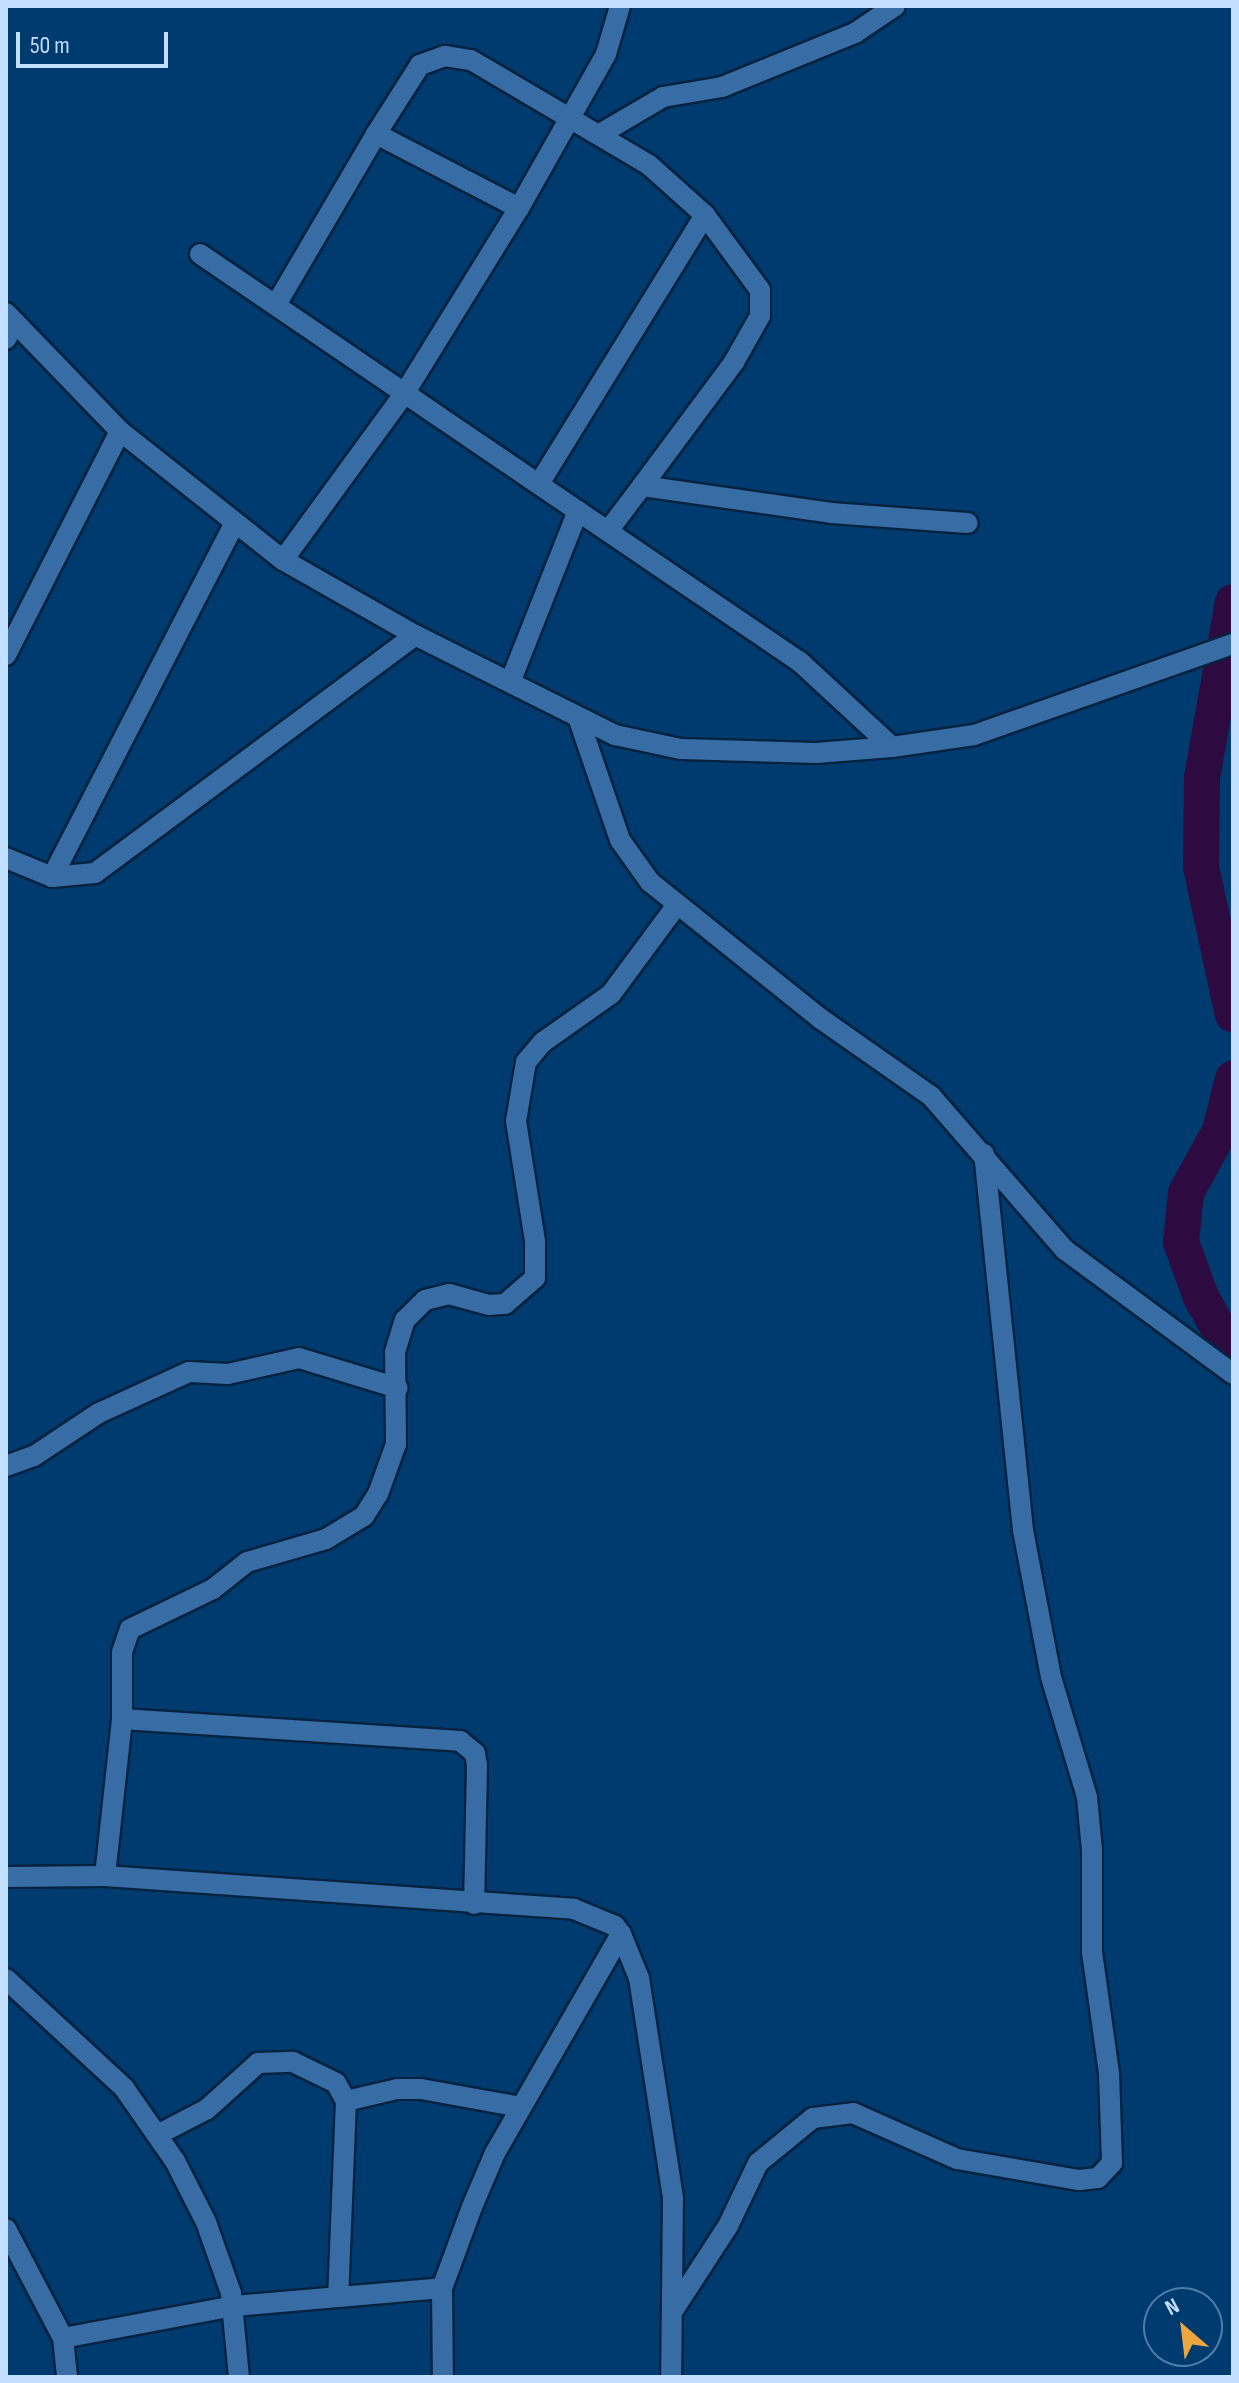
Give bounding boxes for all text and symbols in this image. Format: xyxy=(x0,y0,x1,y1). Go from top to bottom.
scale bar xyxy=(20,16,172,66)
text: 50 m xyxy=(30,31,70,60)
north arrow xyxy=(1143,2287,1223,2367)
text: N xyxy=(1161,2292,1184,2322)

